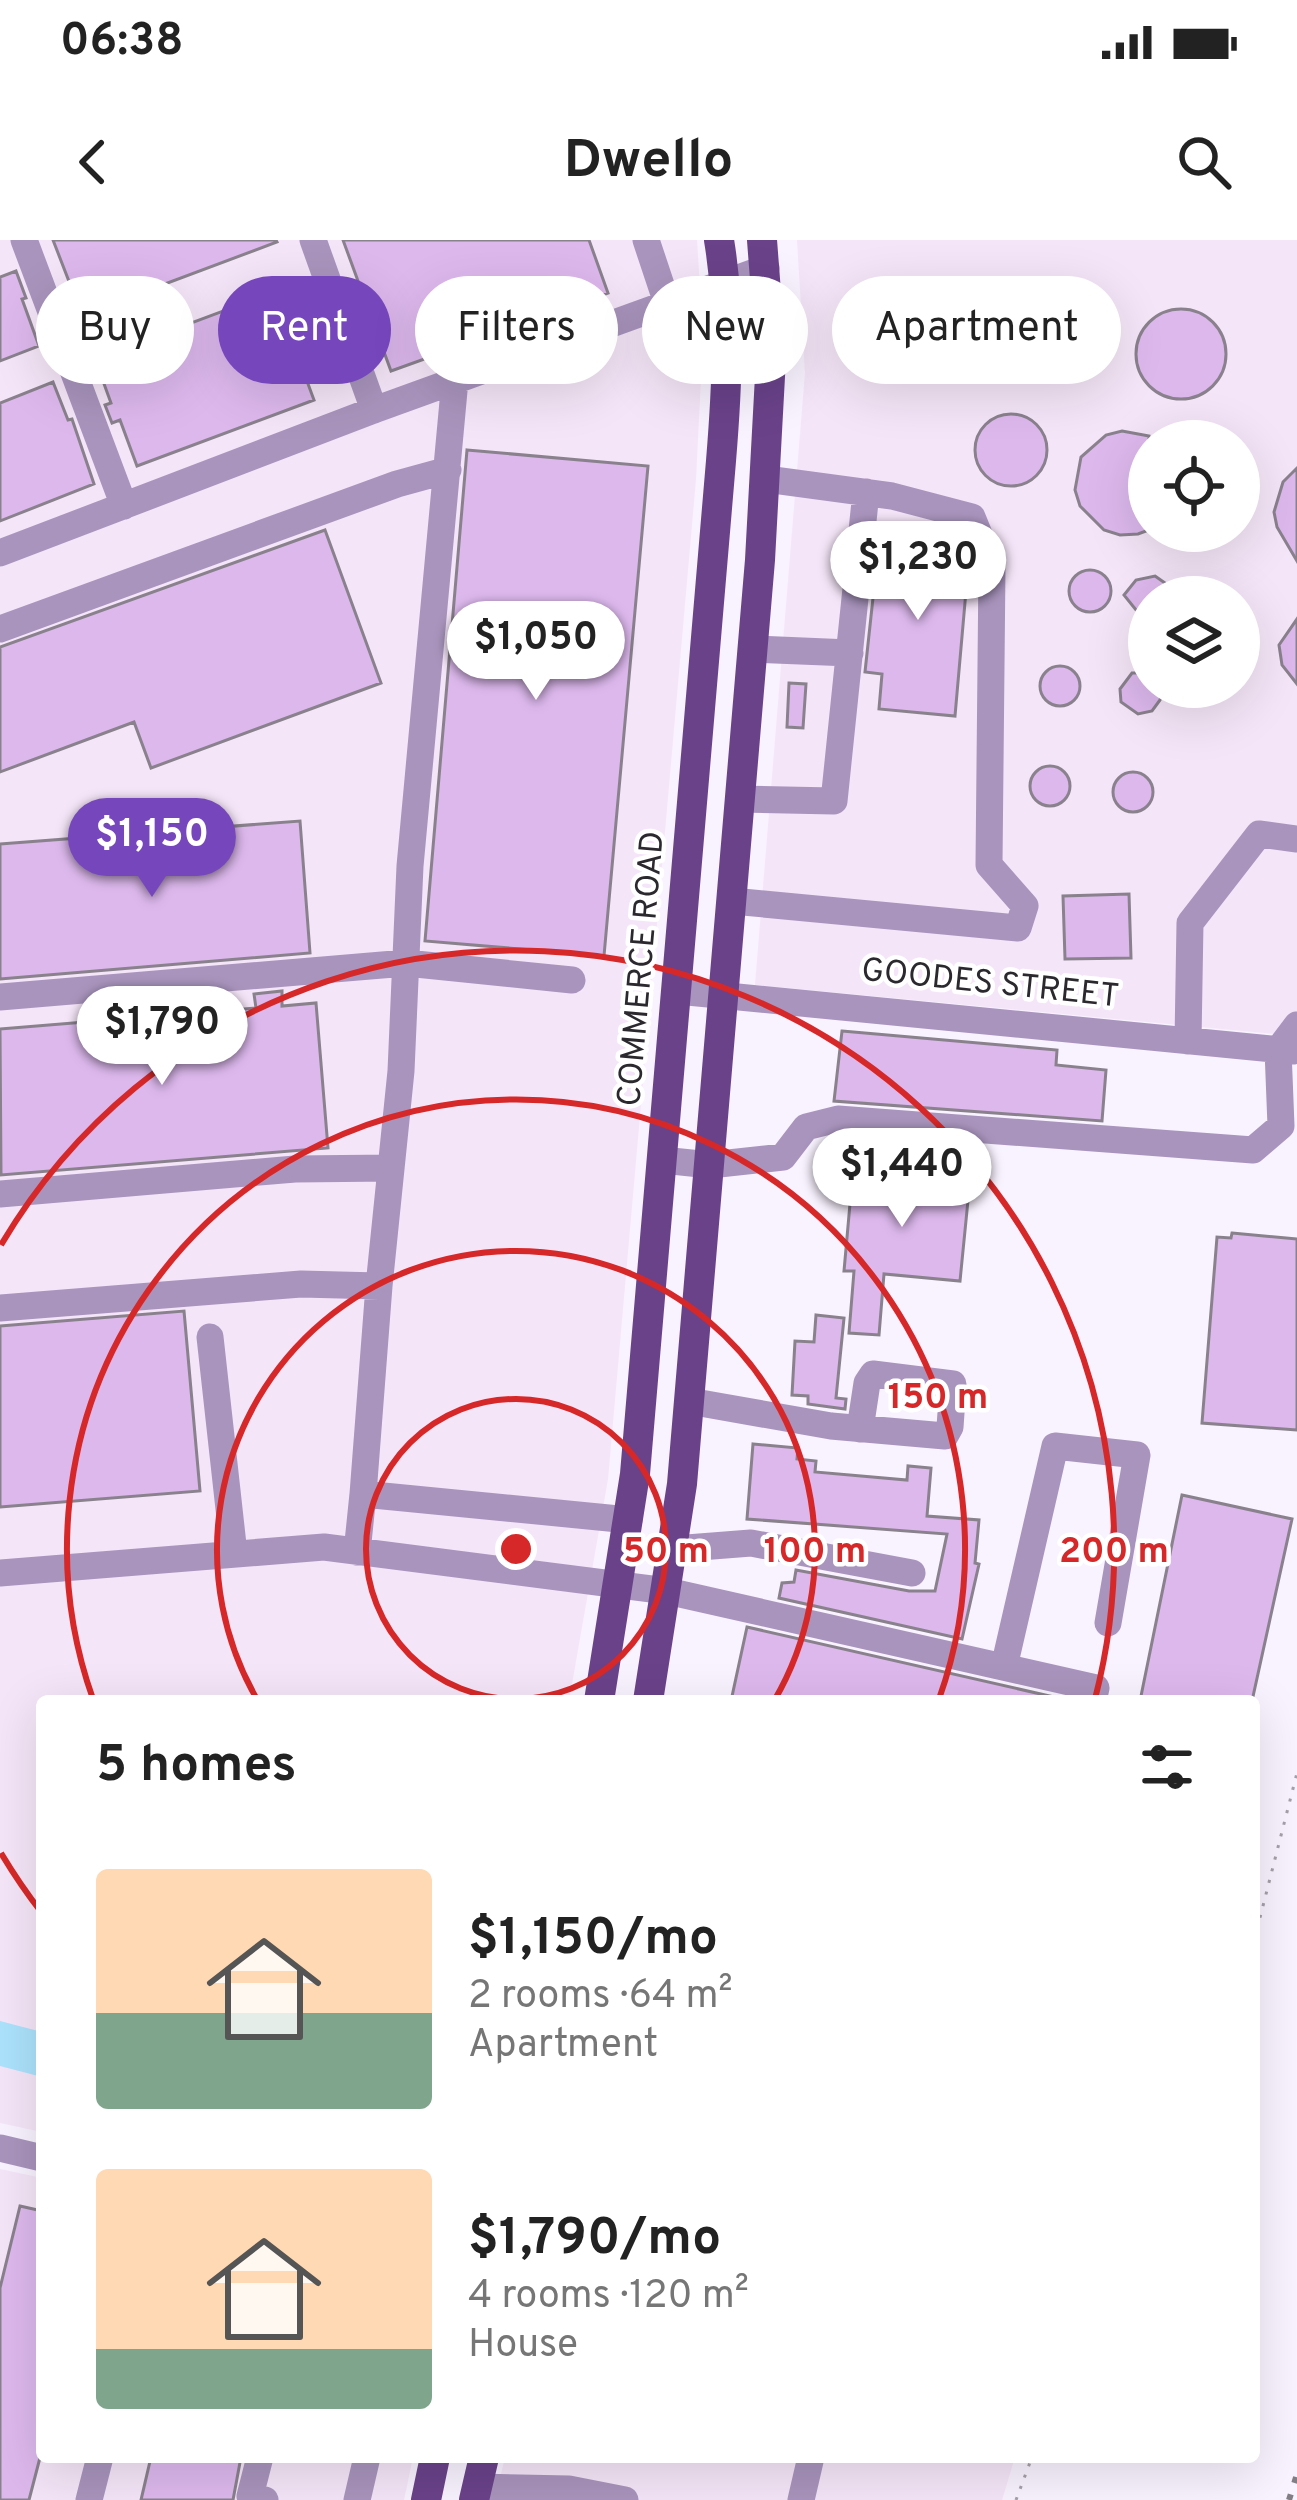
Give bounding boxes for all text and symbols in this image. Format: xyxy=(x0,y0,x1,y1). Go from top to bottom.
text: 06:38 xyxy=(60,14,183,71)
text: Dwello xyxy=(564,128,733,197)
icon: back xyxy=(60,129,126,195)
icon: search xyxy=(1171,129,1237,195)
chip: Buy xyxy=(36,276,194,384)
chip: Rent xyxy=(218,276,391,384)
chip: Filters xyxy=(415,276,618,384)
chip: New xyxy=(642,276,808,384)
chip: Apartment xyxy=(832,276,1121,384)
map controls xyxy=(1128,420,1260,708)
button: locate xyxy=(1128,420,1260,552)
pin: $1,230 xyxy=(820,521,1016,623)
text: $1,230 xyxy=(857,535,979,584)
button: layers xyxy=(1128,576,1260,708)
pin: $1,050 xyxy=(438,601,634,703)
text: $1,050 xyxy=(474,615,598,664)
pin: $1,150 xyxy=(54,798,250,900)
text: $1,150 xyxy=(95,812,209,861)
street label: COMMERCE ROAD xyxy=(610,830,676,1108)
street label: GOODES STREET xyxy=(859,951,1121,1019)
pin: $1,790 xyxy=(64,986,260,1088)
text: $1,790 xyxy=(104,1000,220,1049)
pin: $1,440 xyxy=(804,1128,1000,1230)
text: $1,440 xyxy=(840,1142,965,1191)
text: 150 m xyxy=(888,1376,988,1422)
centre of rings xyxy=(495,1528,537,1570)
text: 50 m xyxy=(623,1530,709,1576)
text: 100 m xyxy=(764,1530,866,1576)
text: 200 m xyxy=(1059,1530,1169,1576)
icon: filters xyxy=(1134,1734,1200,1800)
text: 5 homes xyxy=(96,1735,297,1800)
text: $1,150/mo xyxy=(468,1908,718,1973)
icon: home xyxy=(192,1917,336,2061)
text: 2 rooms · 64 m² xyxy=(468,1973,733,2022)
text: Apartment xyxy=(468,2022,658,2071)
text: $1,790/mo xyxy=(468,2208,721,2273)
icon: home xyxy=(192,2217,336,2361)
text: 4 rooms · 120 m² xyxy=(468,2273,749,2322)
text: House xyxy=(468,2322,578,2371)

